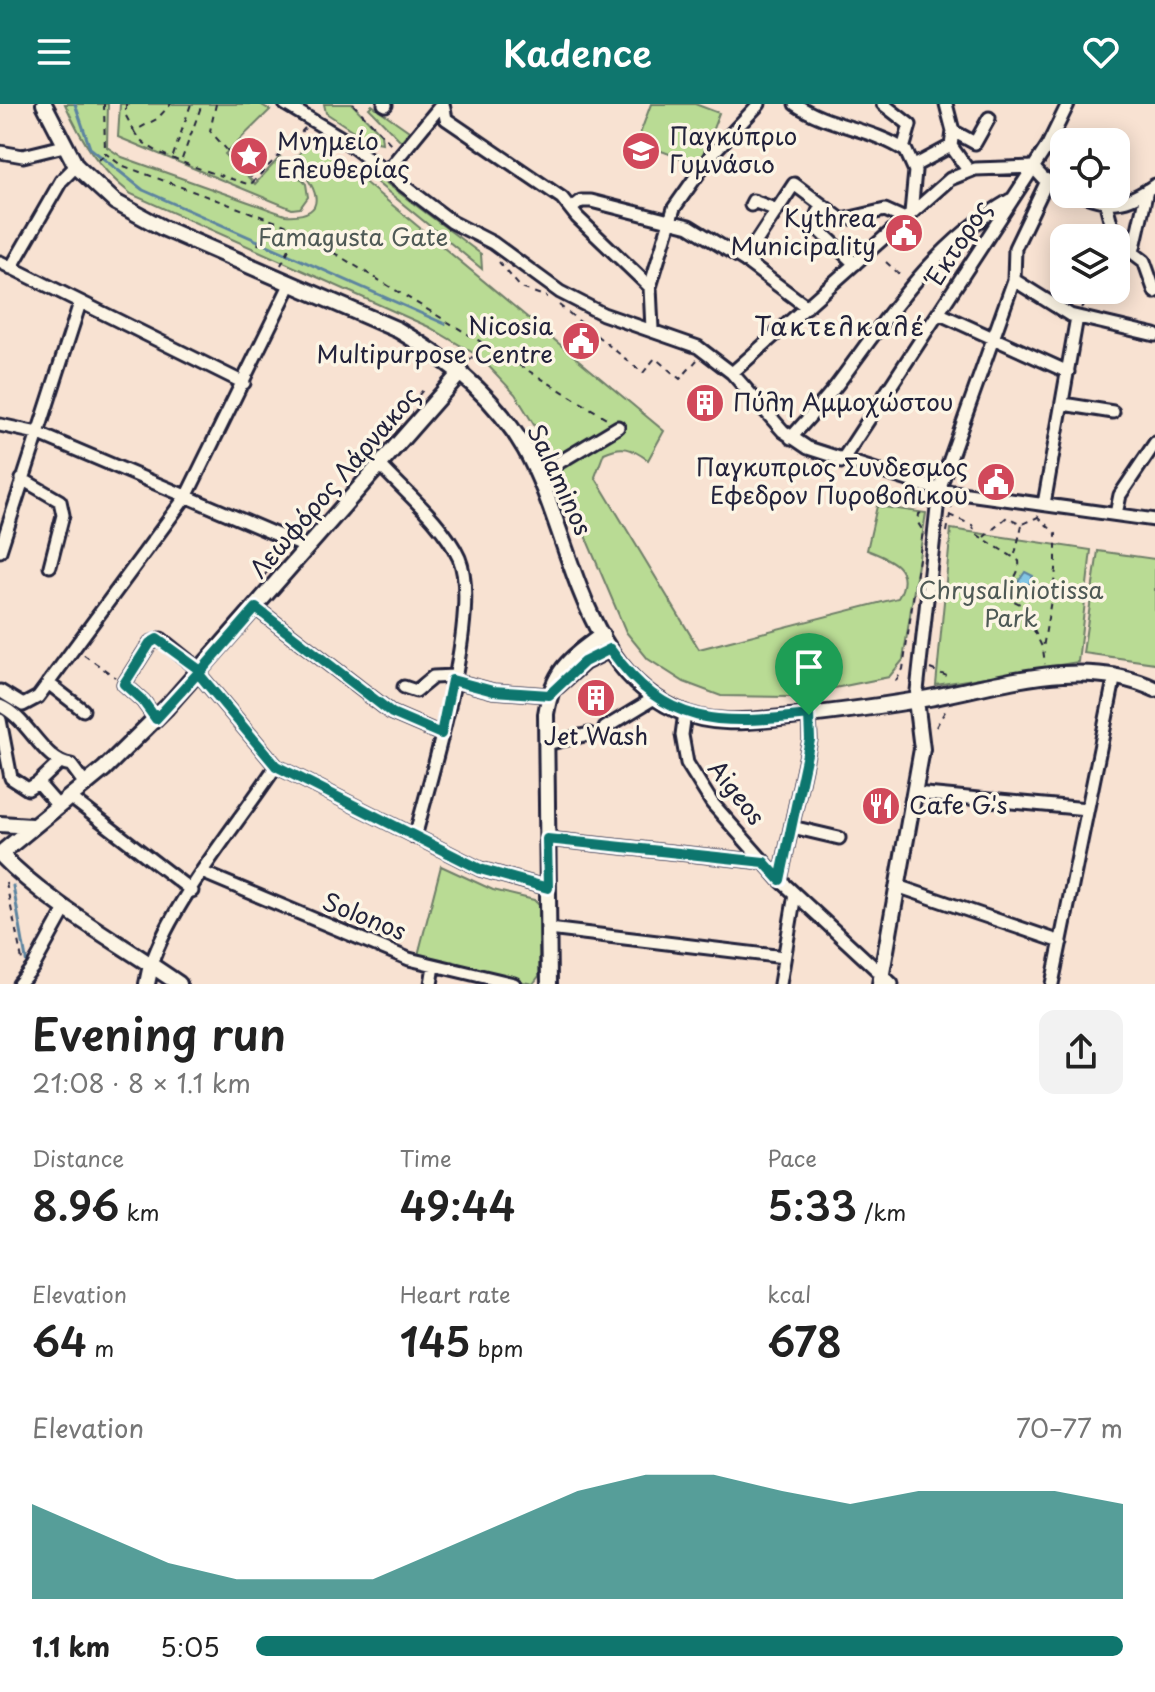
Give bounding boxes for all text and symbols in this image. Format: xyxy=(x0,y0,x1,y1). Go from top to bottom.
text: Kadence xyxy=(503,25,652,79)
icon: menu xyxy=(32,30,76,74)
icon: heart xyxy=(1079,30,1123,74)
place label: Παγκύπριο Γυμνάσιο xyxy=(669,117,797,181)
place label: Μνημείο Ελευθερίας xyxy=(277,122,410,186)
map controls xyxy=(1050,128,1130,304)
button: locate xyxy=(1050,128,1130,208)
school or university icon: Παγκύπριο Γυμνάσιο xyxy=(620,130,662,172)
place icon: Μνημείο Ελευθερίας xyxy=(228,135,270,177)
street label: Έκτορος xyxy=(915,192,998,294)
place label: Kythrea Municipality xyxy=(730,199,876,263)
public building icon: Kythrea Municipality xyxy=(883,212,925,254)
park label: Famagusta Gate xyxy=(258,218,448,254)
button: layers xyxy=(1050,224,1130,304)
district label: Τακτελκαλέ xyxy=(754,306,926,345)
place label: Nicosia Multipurpose Centre xyxy=(317,307,553,371)
public building icon: Nicosia Multipurpose Centre xyxy=(560,320,602,362)
street label: Λεωφόρος Λάρνακος xyxy=(240,378,427,585)
building icon: Πύλη Αμμοχώστου xyxy=(684,382,726,424)
place label: Πύλη Αμμοχώστου xyxy=(733,383,954,419)
street label: Salaminos xyxy=(519,418,602,541)
place label: Παγκυπριος Συνδεσμος Εφεδρον Πυροβολικου xyxy=(695,448,968,512)
public building icon: Παγκυπριος Συνδεσμος Εφεδρον Πυροβολικου xyxy=(975,461,1017,503)
park label: Chrysaliniotissa Park xyxy=(918,571,1104,635)
pin xyxy=(775,633,843,715)
icon: arrive xyxy=(787,645,831,689)
building icon: Jet Wash xyxy=(575,677,617,719)
place label: Jet Wash xyxy=(544,717,648,753)
street label: Aigeos xyxy=(701,751,775,832)
restaurant icon: Cafe G's xyxy=(860,785,902,827)
place label: Cafe G's xyxy=(909,786,1008,822)
street label: Solonos xyxy=(317,882,412,948)
text: Evening run xyxy=(32,1000,286,1066)
button: share xyxy=(1039,1010,1123,1094)
text: 21:08 · 8 × 1.1 km xyxy=(32,1063,251,1102)
text: Distance xyxy=(32,1141,124,1174)
text: Time xyxy=(400,1141,452,1174)
text: Pace xyxy=(767,1141,817,1174)
text: 8.96 xyxy=(32,1174,119,1235)
text: 49:44 xyxy=(400,1174,516,1235)
text: 5:33 xyxy=(767,1174,857,1235)
text: km xyxy=(119,1195,160,1228)
text: /km xyxy=(857,1195,906,1228)
text: Elevation xyxy=(32,1277,127,1310)
text: Heart rate xyxy=(400,1277,511,1310)
text: kcal xyxy=(767,1277,811,1310)
text: 64 xyxy=(32,1310,87,1371)
text: 145 xyxy=(400,1310,471,1371)
text: 678 xyxy=(767,1310,842,1371)
text: m xyxy=(87,1331,114,1364)
text: bpm xyxy=(471,1331,523,1364)
text: Elevation xyxy=(32,1408,144,1447)
text: 70–77 m xyxy=(1016,1408,1123,1447)
text: 1.1 km xyxy=(32,1627,110,1666)
text: 5:05 xyxy=(160,1627,220,1666)

